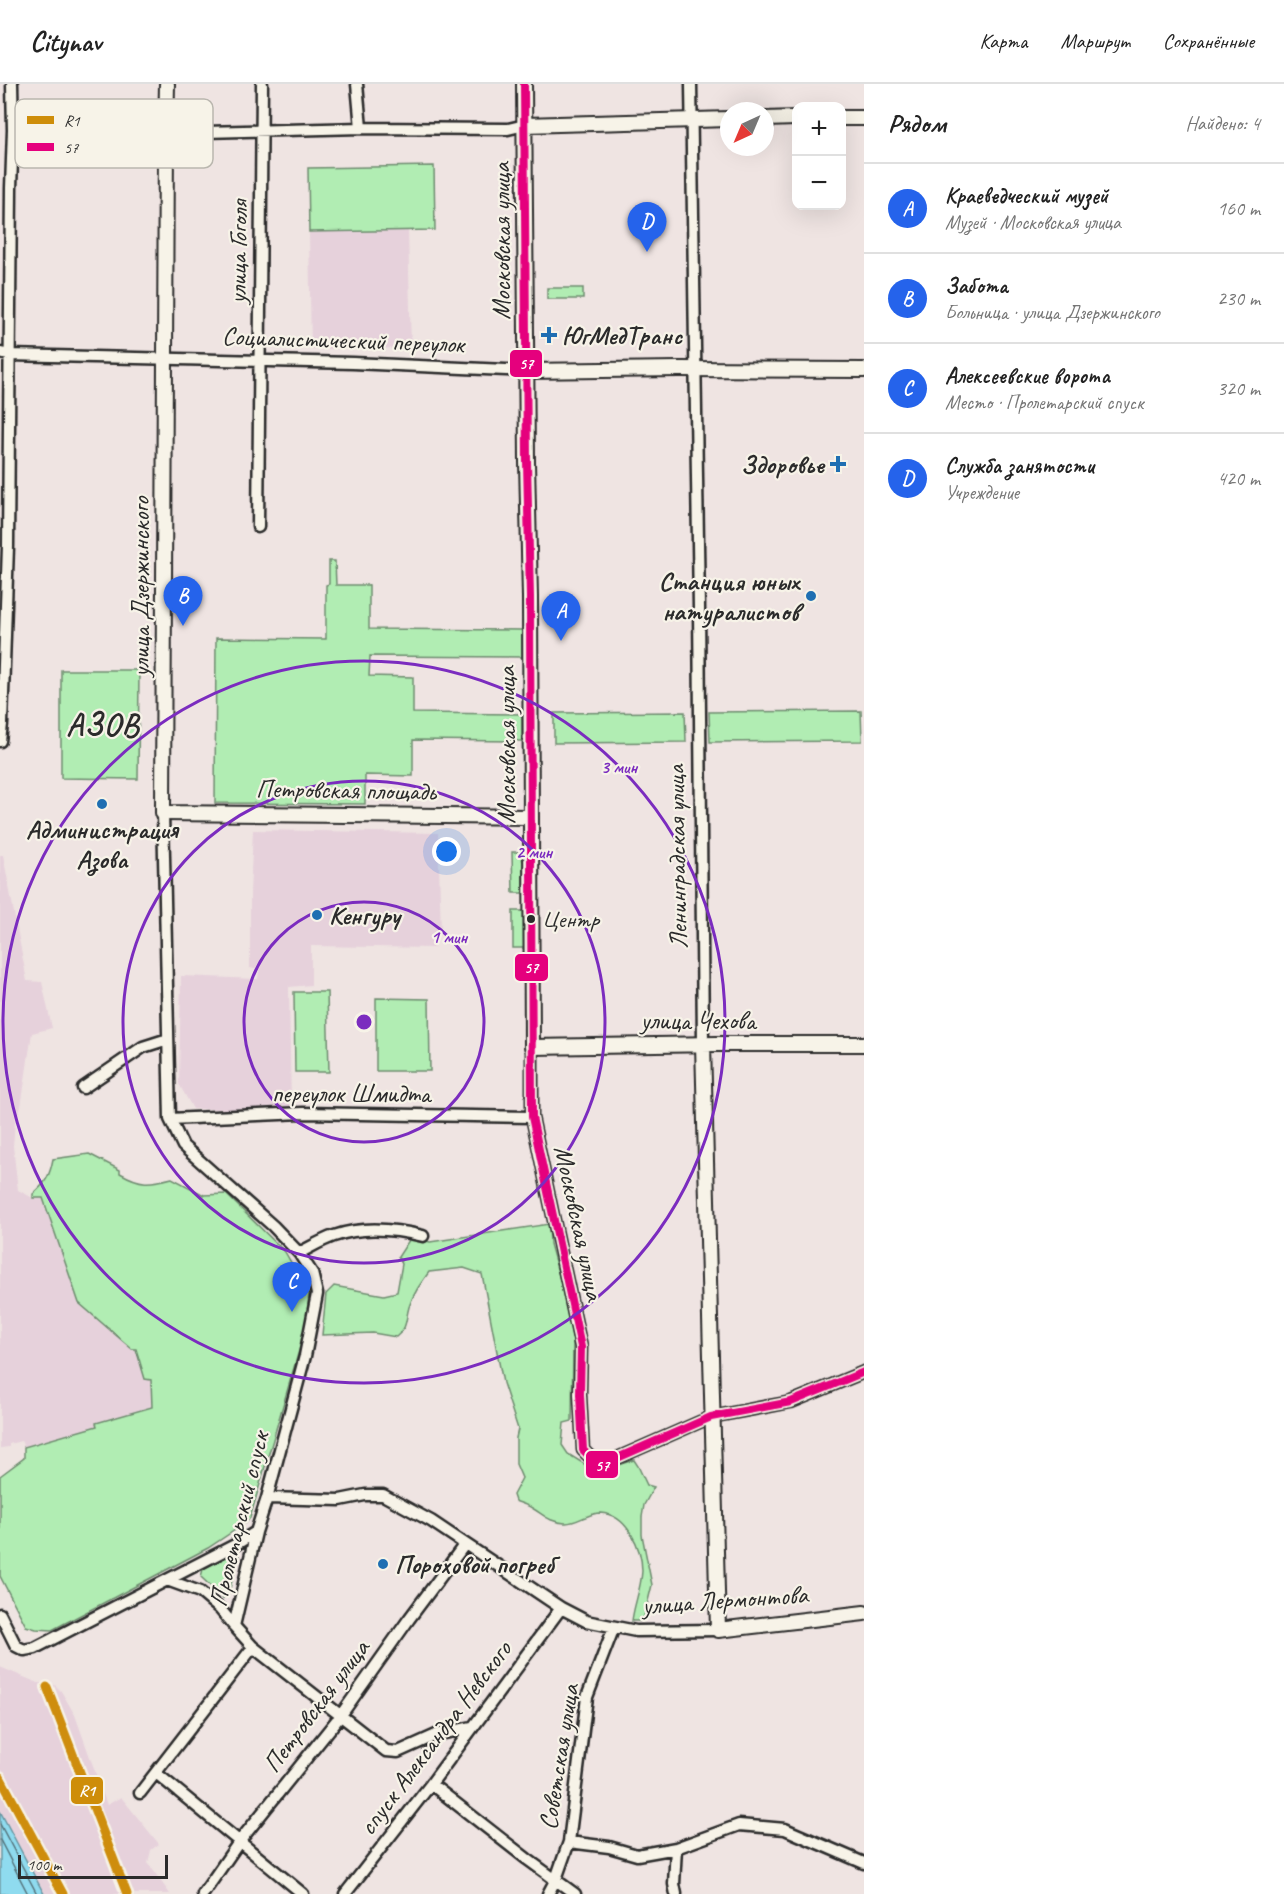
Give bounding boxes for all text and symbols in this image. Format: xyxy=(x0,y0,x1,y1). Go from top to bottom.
text: Citynav xyxy=(30,24,101,59)
text: Карта xyxy=(979,28,1028,54)
text: Маршрут xyxy=(1061,28,1130,54)
text: Сохранённые xyxy=(1163,28,1254,54)
legend xyxy=(15,99,213,168)
north arrow xyxy=(720,102,774,156)
map controls xyxy=(792,102,846,210)
button: + xyxy=(792,102,846,156)
text: Рядом xyxy=(888,107,946,140)
text: R1 xyxy=(64,111,81,131)
text: Найдено: 4 xyxy=(1185,111,1260,136)
text: 57 xyxy=(64,138,79,158)
button: − xyxy=(792,156,846,210)
street label: Московская улица xyxy=(485,161,518,320)
text: Краеведческий музей xyxy=(945,182,1108,210)
text: A xyxy=(902,196,913,221)
text: 160 m xyxy=(1217,196,1260,221)
street label: улица Гоголя xyxy=(221,198,255,306)
pin: D xyxy=(628,202,666,252)
text: Музей · Московская улица xyxy=(945,210,1121,235)
text: Забота xyxy=(945,272,1008,300)
text: B xyxy=(902,286,913,311)
text: 230 m xyxy=(1217,286,1260,311)
text: Больница · улица Дзержинского xyxy=(945,300,1160,325)
street label: Социалистический переулок xyxy=(221,319,467,361)
place label: ЮгМедТранс xyxy=(562,319,683,352)
marker: ЮгМедТранс xyxy=(540,326,558,344)
line badge: 57 xyxy=(509,349,543,378)
text: 57 xyxy=(519,354,535,374)
text: Алексеевские ворота xyxy=(945,362,1110,390)
text: C xyxy=(903,376,912,401)
text: 320 m xyxy=(1217,376,1260,401)
text: Место · Пролетарский спуск xyxy=(945,390,1143,415)
place label: Здоровье xyxy=(741,448,826,481)
text: Служба занятости xyxy=(945,452,1094,480)
marker: Здоровье xyxy=(829,455,847,473)
text: D xyxy=(902,466,913,491)
text: 420 m xyxy=(1217,466,1260,491)
text: Учреждение xyxy=(945,480,1019,505)
street label: улица Дзержинского xyxy=(124,495,157,679)
place label: Станция юных натуралистов xyxy=(659,565,805,628)
pin: B xyxy=(164,576,202,626)
marker: Станция юных натуралистов xyxy=(804,589,818,603)
pin: A xyxy=(542,592,580,641)
street label: Московская улица xyxy=(490,665,523,824)
district label: АЗОВ xyxy=(66,704,140,745)
text: 3 мин xyxy=(601,756,638,778)
street label: Ленинградская улица xyxy=(659,763,695,949)
street label: Петровская площадь xyxy=(256,772,438,808)
marker: Администрация Азова xyxy=(95,797,109,811)
place label: Администрация Азова xyxy=(26,813,180,876)
your location xyxy=(432,837,461,866)
text: 2 мин xyxy=(516,841,553,863)
place label: Кенгуру xyxy=(329,899,403,932)
place label: Центр xyxy=(542,904,601,934)
marker: Кенгуру xyxy=(310,908,324,922)
marker: Центр xyxy=(525,913,537,925)
text: 1 мин xyxy=(431,926,468,948)
line badge: 57 xyxy=(514,953,549,982)
text: 57 xyxy=(524,958,540,978)
street label: улица Чехова xyxy=(639,1004,758,1037)
centre of rings xyxy=(354,1012,374,1032)
street label: переулок Шмидта xyxy=(272,1077,433,1110)
street label: Московская улица xyxy=(546,1143,612,1305)
pin: C xyxy=(272,1262,312,1312)
street label: Пролетарский спуск xyxy=(201,1426,277,1610)
line badge: 57 xyxy=(585,1450,619,1479)
text: 57 xyxy=(595,1456,611,1476)
place label: Пороховой погреб xyxy=(395,1548,561,1581)
marker: Пороховой погреб xyxy=(376,1557,390,1571)
street label: улица Лермонтова xyxy=(639,1578,811,1622)
street label: Петровская улица xyxy=(255,1632,378,1779)
street label: спуск Александра Невского xyxy=(351,1633,520,1842)
street label: Советская улица xyxy=(531,1680,587,1832)
line badge: R1 xyxy=(70,1776,104,1805)
text: R1 xyxy=(79,1781,97,1801)
scale bar xyxy=(18,1852,168,1880)
text: 100 m xyxy=(27,1855,61,1875)

